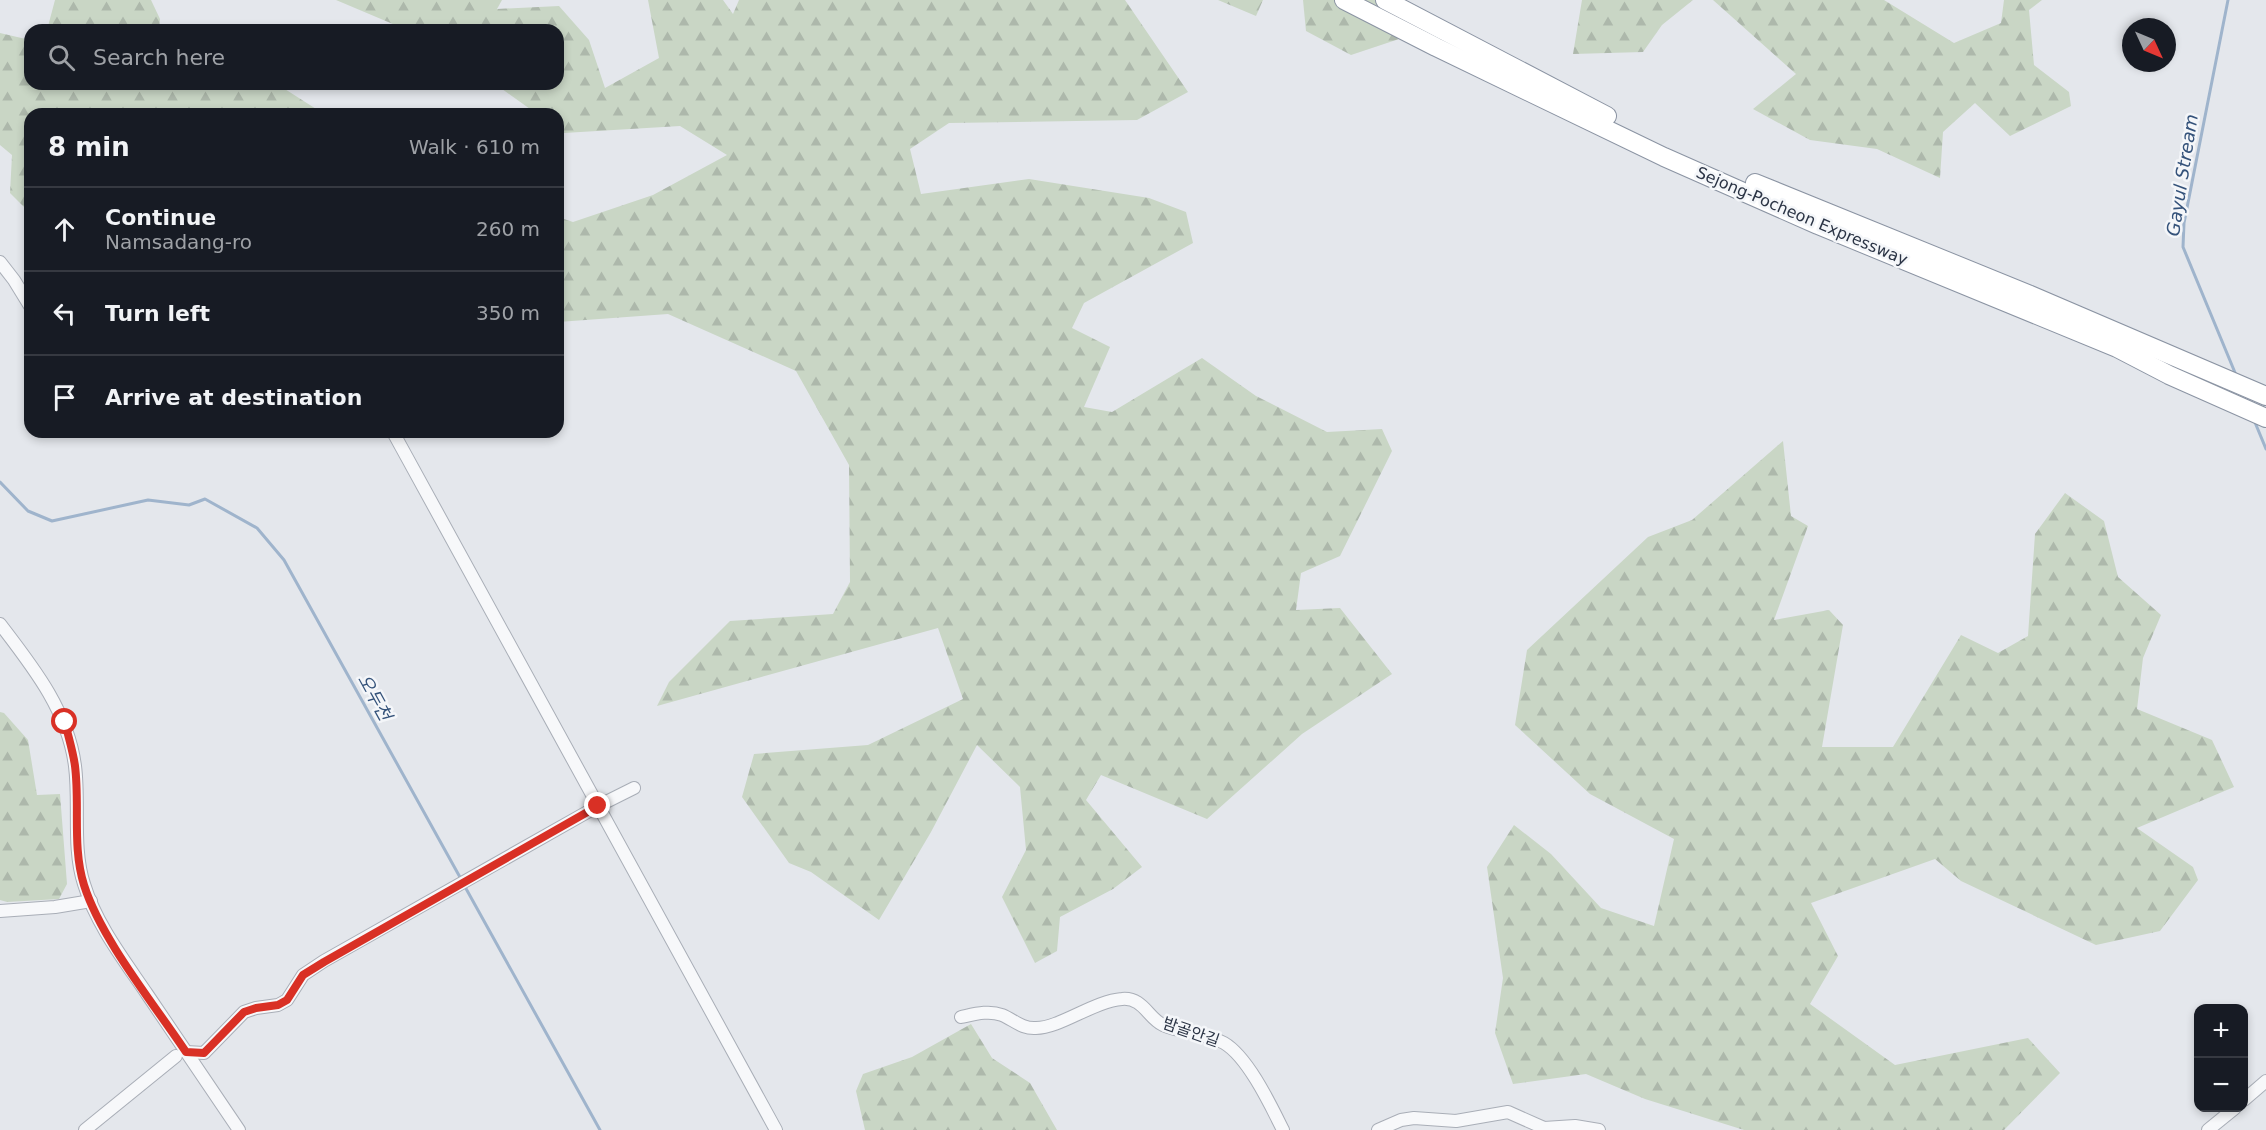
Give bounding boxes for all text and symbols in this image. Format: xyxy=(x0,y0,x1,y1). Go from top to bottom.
north arrow xyxy=(2122,18,2176,72)
search box xyxy=(24,24,564,90)
icon: search xyxy=(45,41,78,74)
text: Search here xyxy=(93,45,225,70)
water label: Gayul Stream xyxy=(2162,112,2202,238)
text: 8 min xyxy=(48,132,130,162)
text: Walk · 610 m xyxy=(409,135,540,159)
street label: Sejong-Pocheon Expressway xyxy=(1693,163,1911,269)
text: Continue xyxy=(105,205,216,230)
icon: ahead xyxy=(48,213,81,246)
text: 260 m xyxy=(476,217,540,241)
text: Namsadang-ro xyxy=(105,230,252,254)
icon: left xyxy=(48,297,81,330)
text: Turn left xyxy=(105,301,210,326)
text: 350 m xyxy=(476,301,540,325)
icon: arrive xyxy=(48,381,81,414)
text: Arrive at destination xyxy=(105,385,362,410)
water label: 오두천 xyxy=(354,670,397,726)
route start xyxy=(51,708,77,734)
route end xyxy=(584,792,610,818)
map controls xyxy=(2194,1004,2248,1112)
button: + xyxy=(2194,1004,2248,1058)
street label: 밤골안길 xyxy=(1160,1013,1222,1051)
button: − xyxy=(2194,1058,2248,1112)

